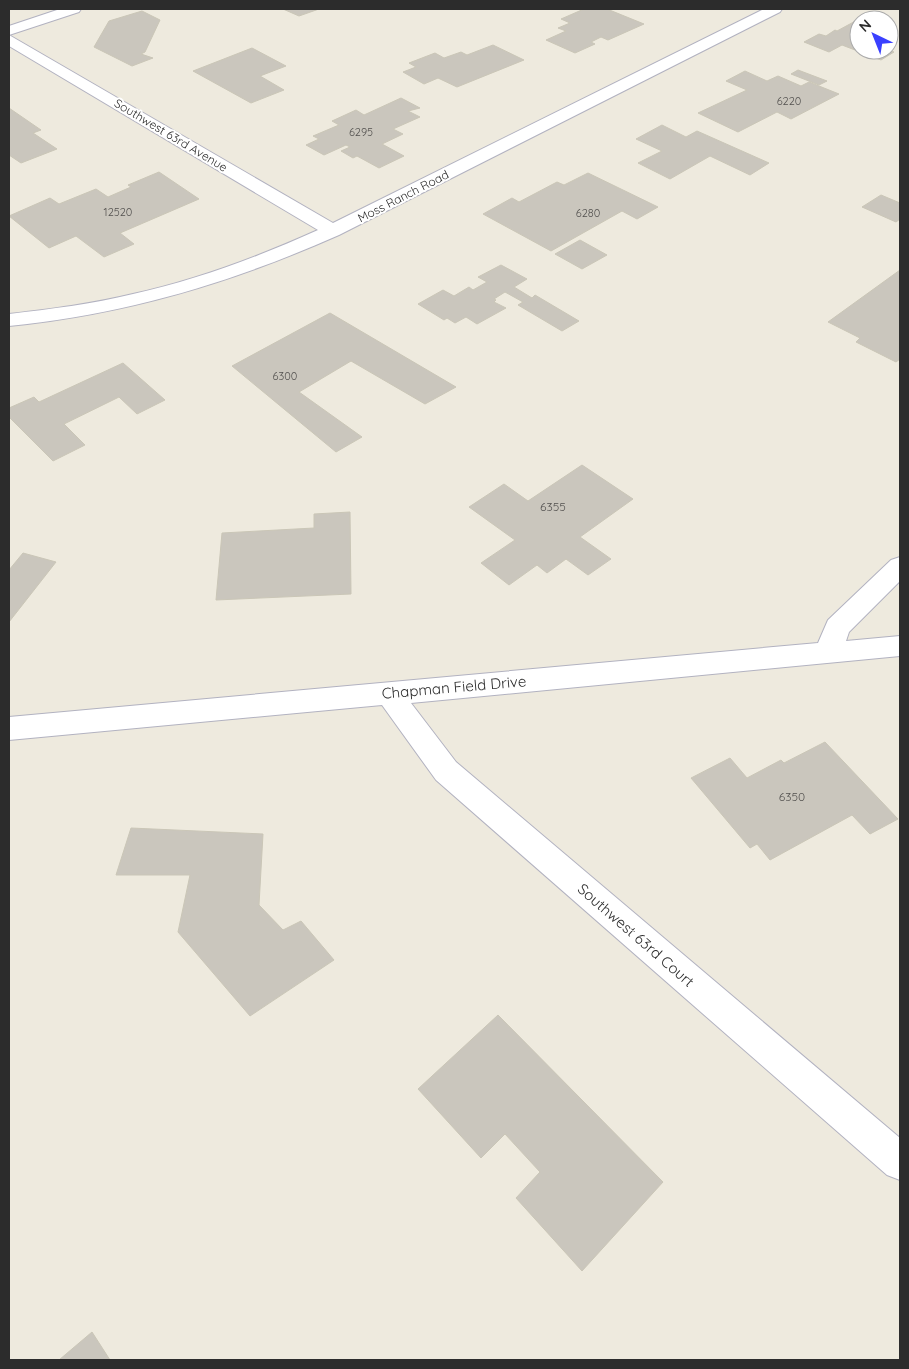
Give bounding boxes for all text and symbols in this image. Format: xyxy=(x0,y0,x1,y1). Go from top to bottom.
north arrow xyxy=(849,10,899,60)
text: N xyxy=(855,15,875,36)
house number: 6220 xyxy=(777,94,801,108)
street label: Southwest 63rd Avenue xyxy=(112,95,230,175)
house number: 6295 xyxy=(349,125,373,139)
street label: Moss Ranch Road xyxy=(355,167,451,225)
house number: 12520 xyxy=(104,205,132,219)
house number: 6280 xyxy=(576,206,600,220)
house number: 6300 xyxy=(273,369,297,383)
house number: 6355 xyxy=(540,499,566,514)
street label: Chapman Field Drive xyxy=(381,671,527,703)
house number: 6350 xyxy=(779,789,805,804)
street label: Southwest 63rd Court xyxy=(574,879,698,991)

